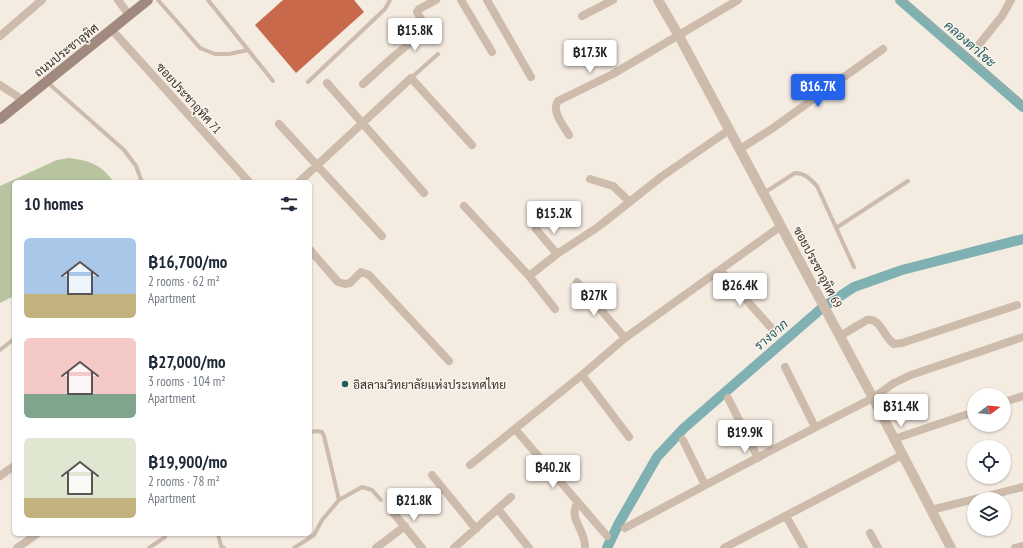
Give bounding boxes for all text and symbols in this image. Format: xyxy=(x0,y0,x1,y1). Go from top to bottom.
water label: คลองตาโซะ xyxy=(941,17,999,71)
pin: ฿15.8K xyxy=(382,18,448,52)
street label: ถนนประชาอุทิศ xyxy=(31,20,102,81)
text: ฿15.8K xyxy=(397,22,433,39)
pin: ฿17.3K xyxy=(557,40,623,74)
text: ฿17.3K xyxy=(573,44,607,61)
street label: ซอยประชาอุทิศ 71 xyxy=(152,60,225,138)
pin: ฿16.7K xyxy=(785,74,851,108)
text: ฿16.7K xyxy=(800,78,836,95)
text: 10 homes xyxy=(24,193,83,215)
icon: filters xyxy=(278,193,300,215)
pin: ฿15.2K xyxy=(521,201,587,235)
text: ฿15.2K xyxy=(536,205,572,222)
street label: ซอยประชาอุทิศ 69 xyxy=(788,224,846,311)
text: ฿16,700/mo xyxy=(148,251,227,273)
icon: home xyxy=(56,254,104,302)
text: 2 rooms · 62 m² xyxy=(148,273,220,290)
pin: ฿26.4K xyxy=(707,273,773,307)
text: ฿26.4K xyxy=(722,277,758,294)
pin: ฿27K xyxy=(570,283,618,317)
text: ฿27K xyxy=(580,287,608,304)
text: Apartment xyxy=(148,290,196,307)
water label: รางจาก xyxy=(751,316,791,354)
text: ฿27,000/mo xyxy=(148,351,226,373)
icon: home xyxy=(56,354,104,402)
text: 3 rooms · 104 m² xyxy=(148,373,226,390)
place label: อิสลามวิทยาลัยแห่งประเทศไทย xyxy=(353,377,506,392)
marker: อิสลามวิทยาลัยแห่งประเทศไทย xyxy=(340,379,350,389)
north arrow xyxy=(967,388,1011,432)
map controls xyxy=(967,388,1011,536)
text: Apartment xyxy=(148,390,196,407)
pin: ฿31.4K xyxy=(868,394,934,428)
text: ฿31.4K xyxy=(883,398,919,415)
pin: ฿19.9K xyxy=(712,420,778,454)
text: ฿19.9K xyxy=(727,424,763,441)
button: locate xyxy=(967,440,1011,484)
text: ฿19,900/mo xyxy=(148,451,227,473)
icon: home xyxy=(56,454,104,502)
pin: ฿40.2K xyxy=(520,455,586,489)
text: ฿40.2K xyxy=(535,459,571,476)
text: 2 rooms · 78 m² xyxy=(148,473,220,490)
pin: ฿21.8K xyxy=(381,488,447,522)
text: Apartment xyxy=(148,490,196,507)
text: ฿21.8K xyxy=(396,492,432,509)
button: layers xyxy=(967,492,1011,536)

